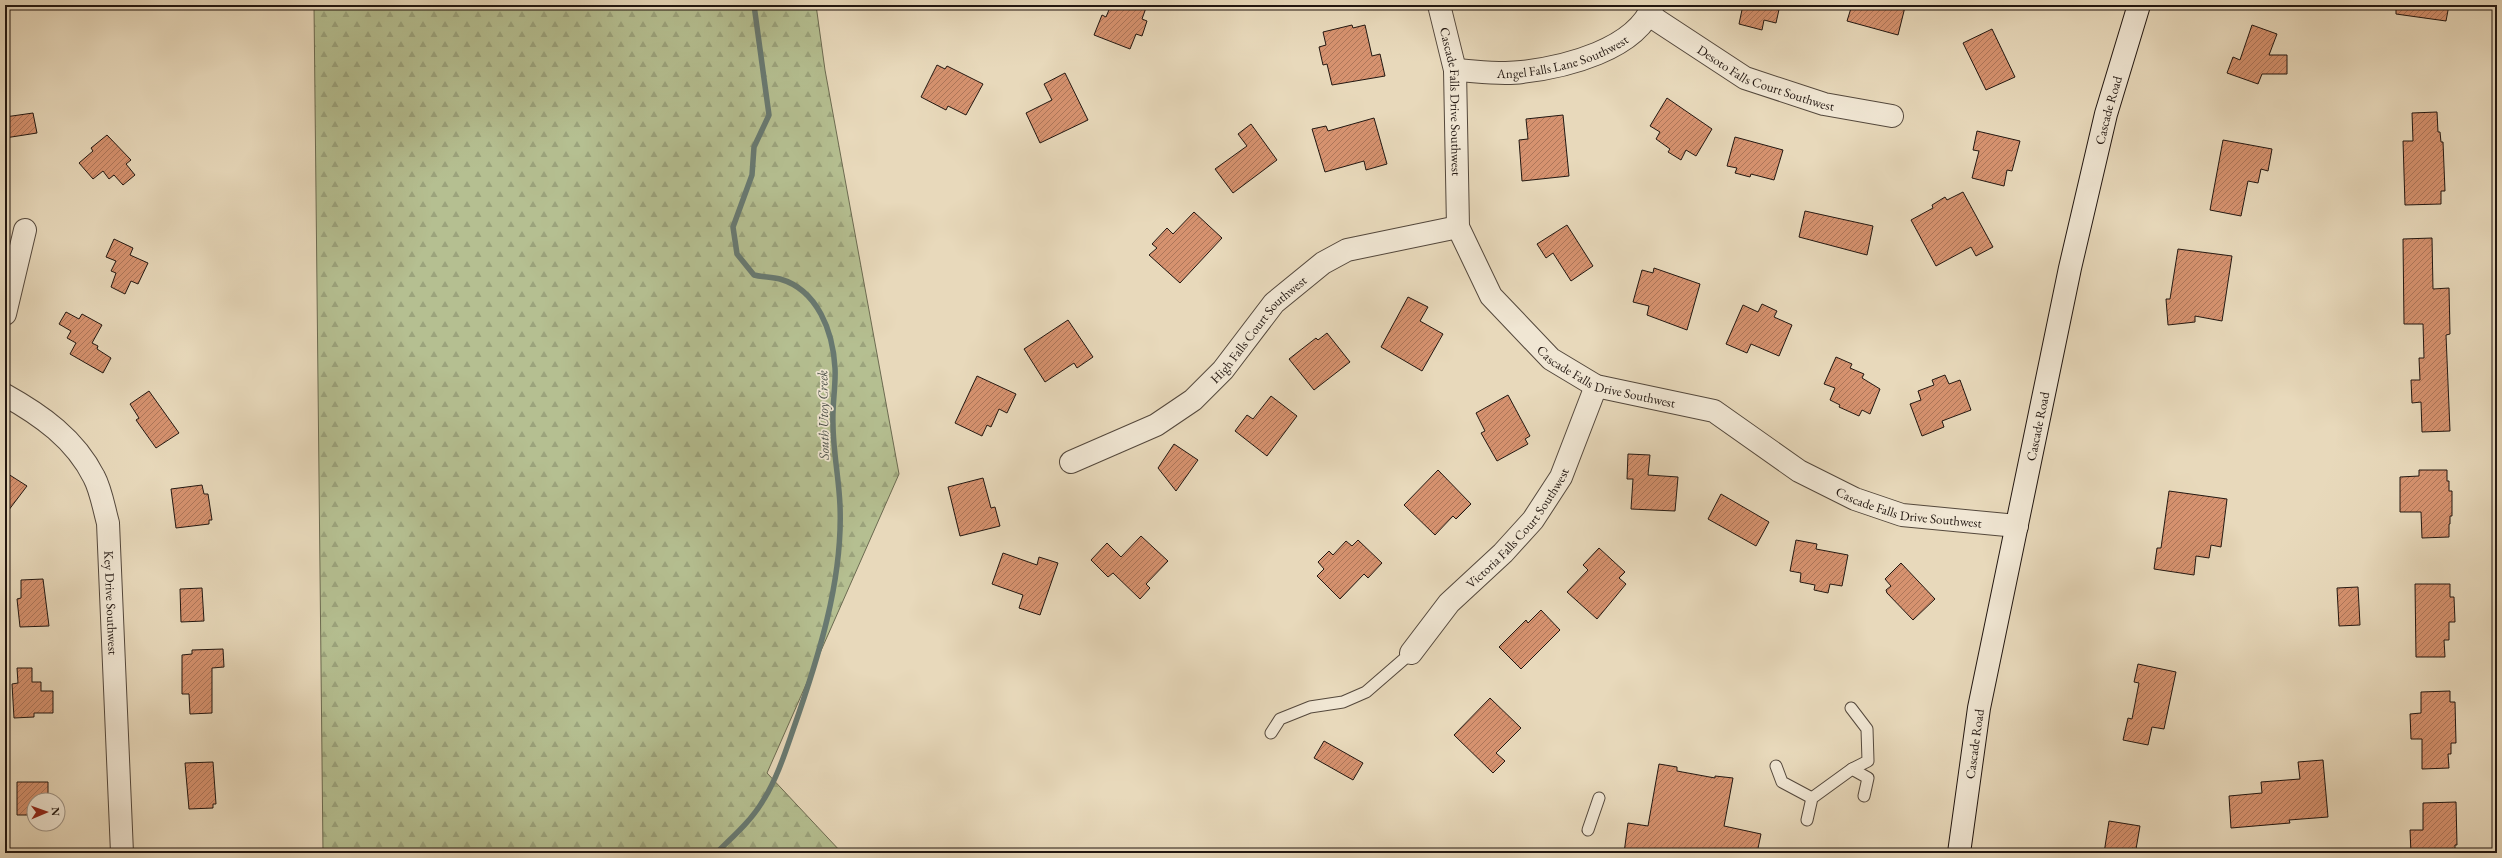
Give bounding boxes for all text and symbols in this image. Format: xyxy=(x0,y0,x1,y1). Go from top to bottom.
street label: Cascade Falls Drive Southwest xyxy=(1436,25,1465,176)
street label: Angel Falls Lane Southwest xyxy=(1496,31,1632,82)
street label: Desoto Falls Court Southwest xyxy=(1694,41,1836,115)
street label: Cascade Road xyxy=(2091,74,2126,146)
street label: High Falls Court Southwest xyxy=(1207,272,1310,387)
street label: Cascade Falls Drive Southwest xyxy=(1533,342,1677,412)
water label: South Utoy Creek xyxy=(813,369,833,461)
street label: Cascade Road xyxy=(2022,390,2053,463)
street label: Victoria Falls Court Southwest xyxy=(1463,466,1573,592)
street label: Cascade Falls Drive Southwest xyxy=(1833,483,1982,532)
street label: Key Drive Southwest xyxy=(100,550,122,655)
street label: Cascade Road xyxy=(1961,708,1988,780)
north arrow xyxy=(26,792,66,832)
text: N xyxy=(49,807,63,816)

